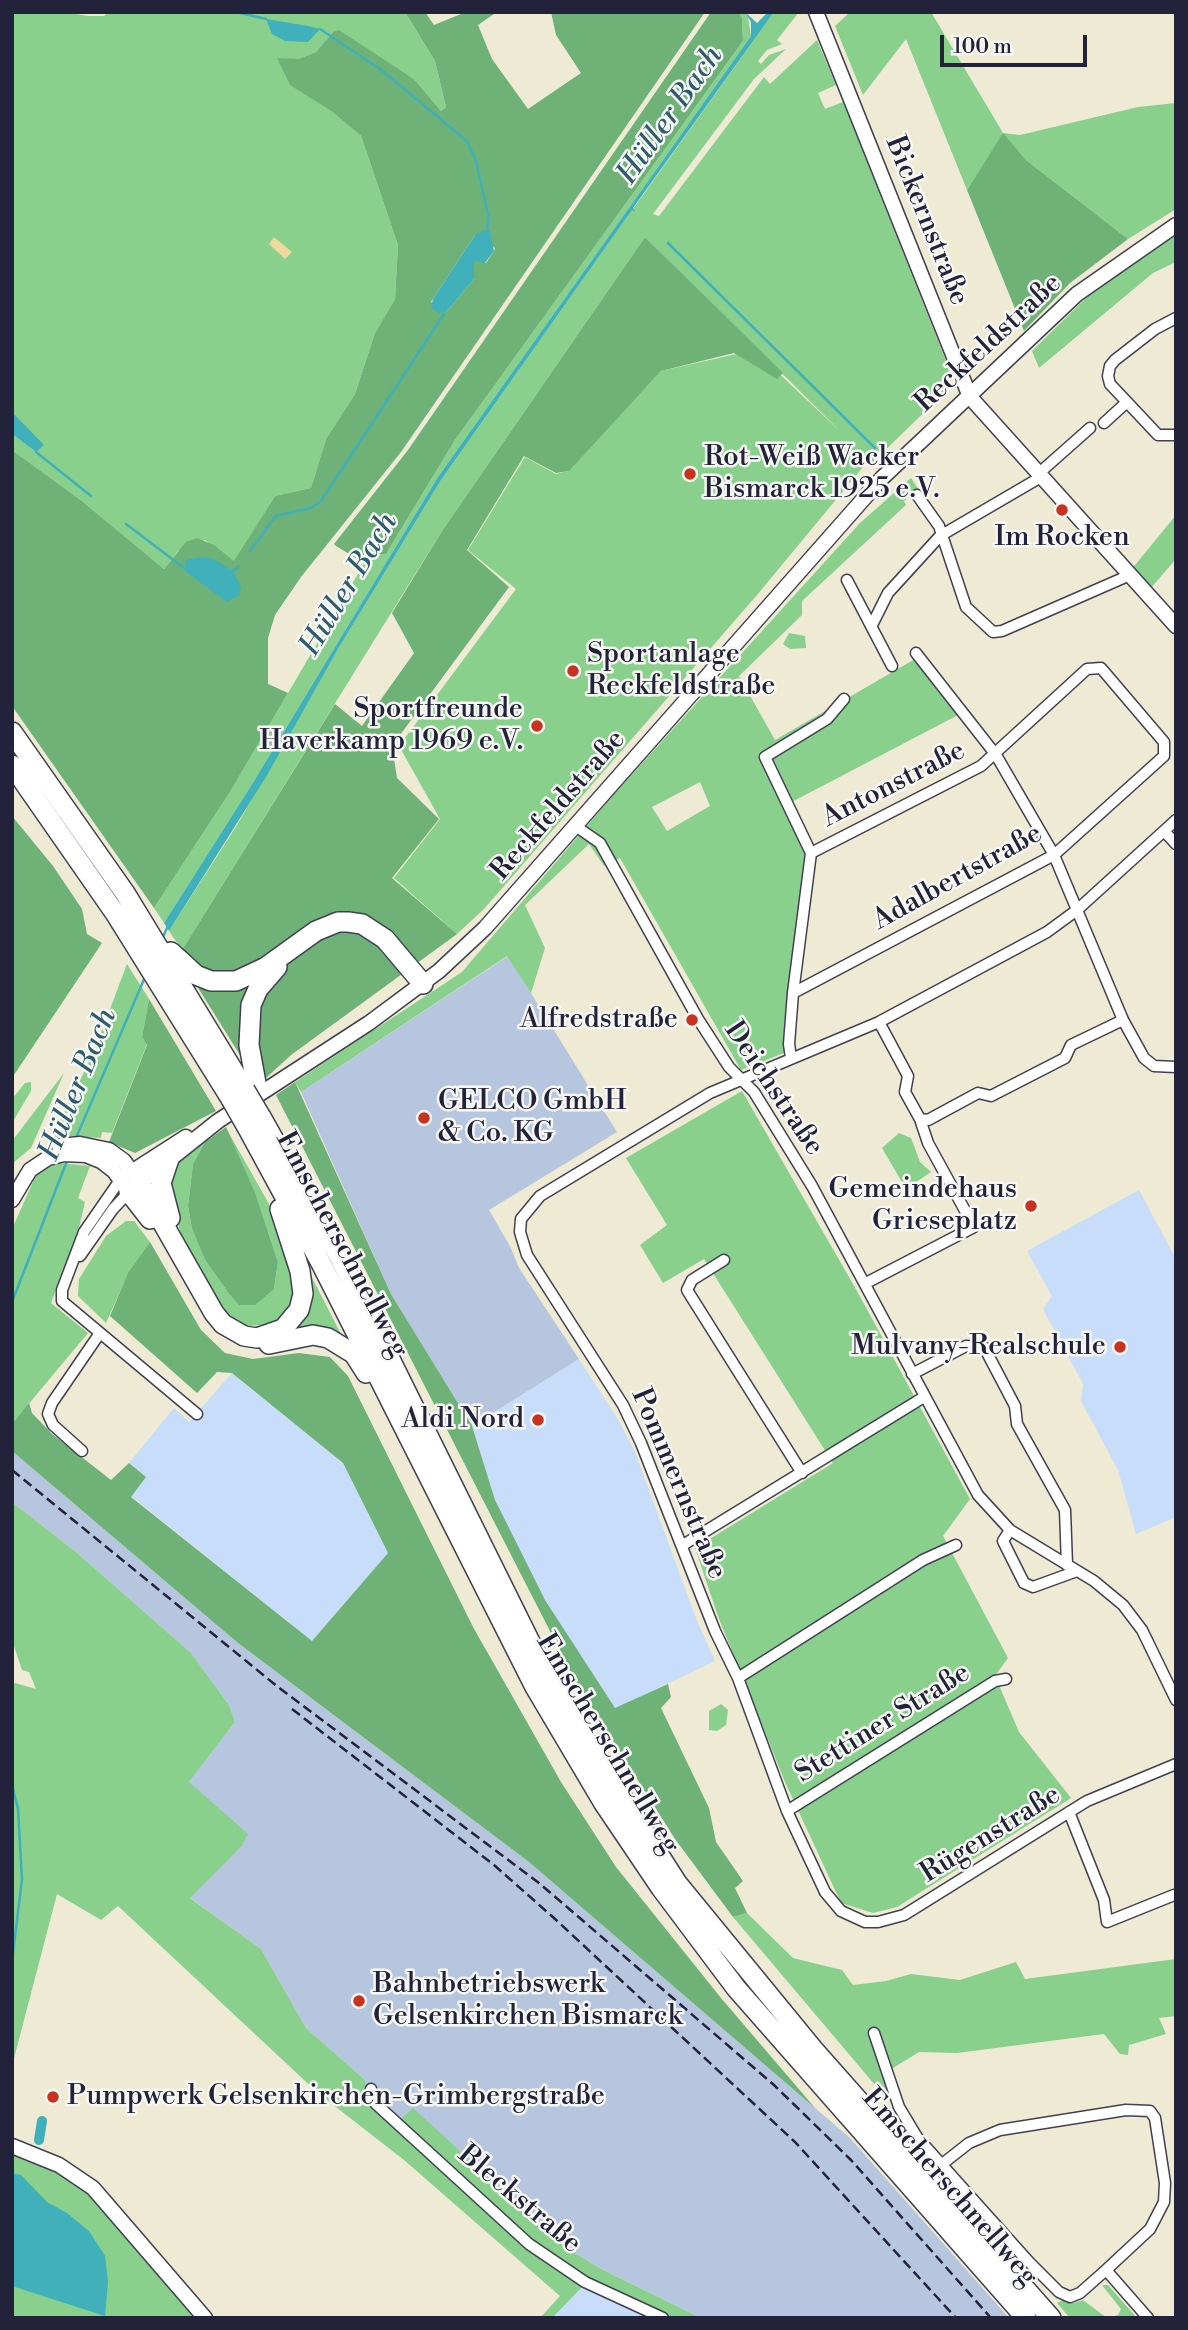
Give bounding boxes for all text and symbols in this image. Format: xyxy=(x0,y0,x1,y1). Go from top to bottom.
scale bar xyxy=(943,21,1090,65)
text: 100 m xyxy=(953,34,1012,60)
water label: Hüller Bach xyxy=(610,40,732,192)
street label: Bickernstraße xyxy=(877,132,975,310)
street label: Reckfeldstraße xyxy=(909,267,1069,421)
place label: Rot-Weiß Wacker Bismarck 1925 e.V. xyxy=(704,441,940,507)
marker: Rot-Weiß Wacker Bismarck 1925 e.V. xyxy=(682,466,698,482)
marker: Im Rocken xyxy=(1054,502,1070,518)
water label: Hüller Bach xyxy=(293,507,407,663)
place label: Im Rocken xyxy=(994,521,1130,555)
place label: Sportanlage Reckfeldstraße xyxy=(587,638,775,704)
marker: Sportanlage Reckfeldstraße xyxy=(565,663,581,679)
place label: Sportfreunde Haverkamp 1969 e.V. xyxy=(259,693,523,759)
marker: Sportfreunde Haverkamp 1969 e.V. xyxy=(529,718,545,734)
street label: Reckfeldstraße xyxy=(485,724,633,888)
street label: Antonstraße xyxy=(817,735,971,835)
street label: Adalbertstraße xyxy=(867,818,1049,938)
place label: Alfredstraße xyxy=(520,1003,678,1037)
water label: Hüller Bach xyxy=(32,1004,126,1166)
marker: Alfredstraße xyxy=(684,1012,700,1028)
street label: Deichstraße xyxy=(716,1016,830,1162)
place label: GELCO GmbH & Co. KG xyxy=(438,1085,627,1151)
marker: GELCO GmbH & Co. KG xyxy=(416,1110,432,1126)
street label: Emscherschnellweg xyxy=(267,1126,415,1364)
place label: Gemeindehaus Grieseplatz xyxy=(829,1173,1017,1239)
marker: Gemeindehaus Grieseplatz xyxy=(1023,1198,1039,1214)
place label: Mulvany-Realschule xyxy=(851,1330,1106,1364)
marker: Mulvany-Realschule xyxy=(1112,1339,1128,1355)
street label: Pommernstraße xyxy=(623,1384,733,1584)
place label: Aldi Nord xyxy=(402,1403,524,1437)
marker: Aldi Nord xyxy=(530,1412,546,1428)
street label: Emscherschnellweg xyxy=(528,1628,686,1860)
street label: Stettiner Straße xyxy=(789,1657,977,1791)
street label: Rügenstraße xyxy=(915,1779,1067,1891)
place label: Bahnbetriebswerk Gelsenkirchen Bismarck xyxy=(373,1968,682,2034)
marker: Bahnbetriebswerk Gelsenkirchen Bismarck xyxy=(351,1993,367,2009)
place label: Pumpwerk Gelsenkirchen-Grimbergstraße xyxy=(67,2080,605,2114)
street label: Emscherschnellweg xyxy=(854,2082,1044,2294)
marker: Pumpwerk Gelsenkirchen-Grimbergstraße xyxy=(45,2089,61,2105)
street label: Bleckstraße xyxy=(451,2139,587,2261)

